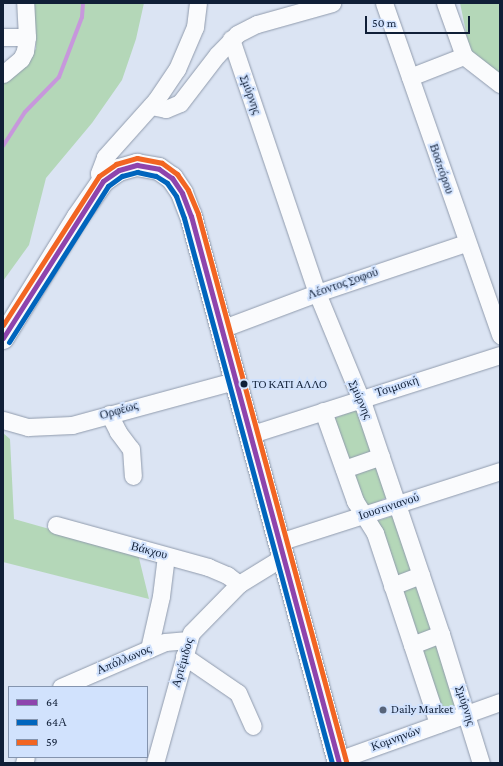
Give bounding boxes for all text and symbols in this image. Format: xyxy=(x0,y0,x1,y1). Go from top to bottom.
scale bar xyxy=(367,8,472,34)
text: 50 m xyxy=(372,16,396,30)
street label: Σμύρνης xyxy=(237,73,263,117)
street label: Βοσπόρου xyxy=(426,142,456,196)
street label: Λέοντος Σοφού xyxy=(306,265,380,303)
street label: Τσιμισκή xyxy=(374,373,420,401)
place label: ΤΟ ΚΑΤΙ ΑΛΛΟ xyxy=(252,377,327,391)
marker: ΤΟ ΚΑΤΙ ΑΛΛΟ xyxy=(239,379,249,389)
street label: Σμύρνης xyxy=(345,379,375,421)
street label: Ορφέως xyxy=(98,399,140,423)
street label: Ιουστινιανού xyxy=(357,490,421,524)
street label: Βάκχου xyxy=(129,539,169,563)
street label: Αρτέμιδος xyxy=(169,637,197,689)
street label: Απόλλωνος xyxy=(95,642,153,678)
street label: Σμύρνης xyxy=(452,684,478,728)
legend xyxy=(8,686,148,758)
text: 64 xyxy=(46,695,58,709)
place label: Daily Market xyxy=(391,703,453,717)
marker: Daily Market xyxy=(378,705,388,715)
text: 64Α xyxy=(46,715,67,729)
street label: Κομνηνών xyxy=(369,723,423,755)
text: 59 xyxy=(46,735,58,749)

